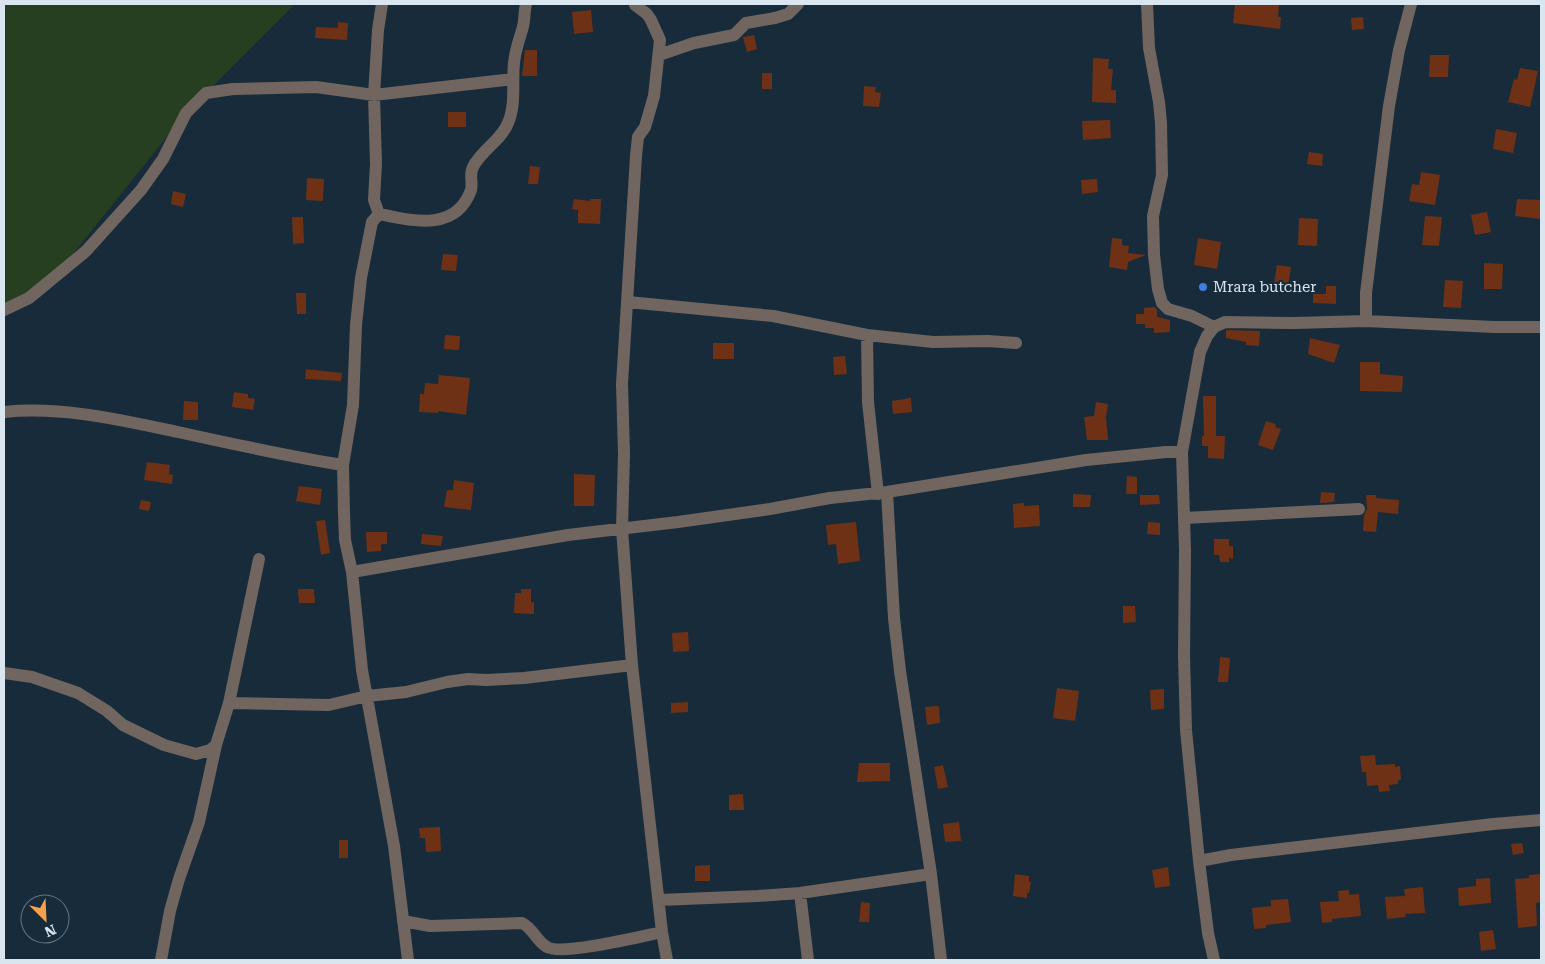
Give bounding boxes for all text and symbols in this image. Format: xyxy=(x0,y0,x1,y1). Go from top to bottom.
place label: Mrara butcher xyxy=(1213,278,1316,296)
marker: Mrara butcher xyxy=(1197,281,1209,293)
north arrow xyxy=(20,894,70,944)
text: N xyxy=(42,921,58,940)

